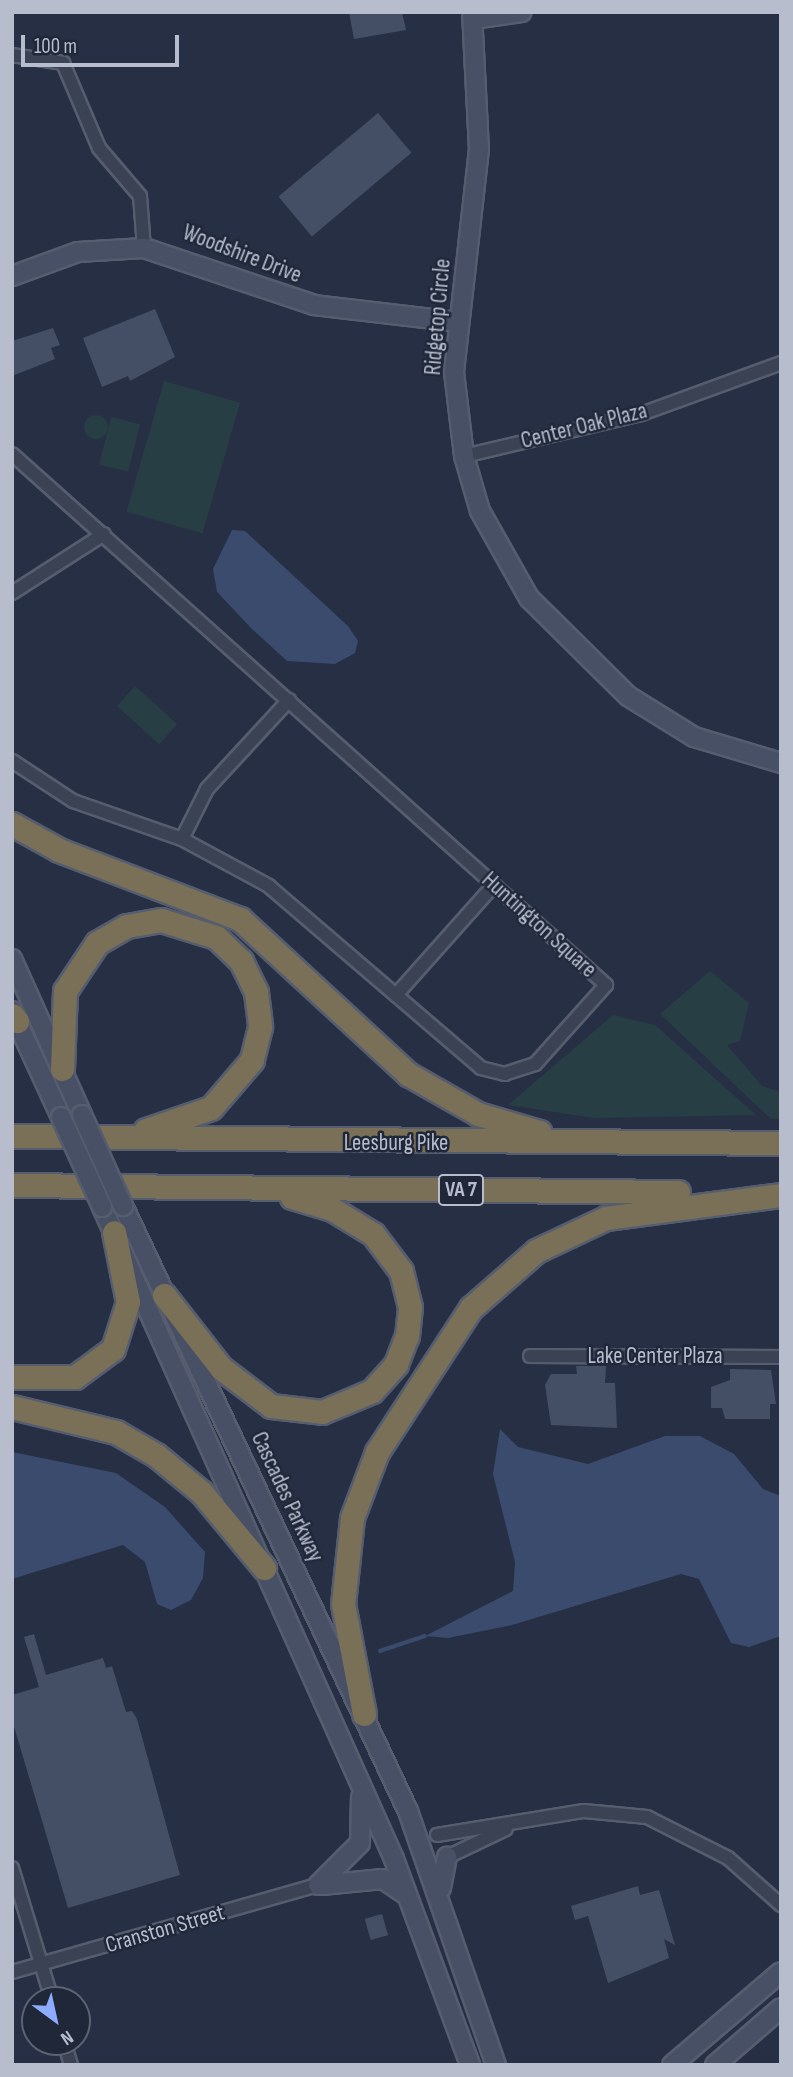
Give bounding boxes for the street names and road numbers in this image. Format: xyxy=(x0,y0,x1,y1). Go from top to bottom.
street label: Woodshire Drive xyxy=(179,219,305,289)
street label: Ridgetop Circle xyxy=(419,258,457,376)
street label: Center Oak Plaza xyxy=(518,397,650,455)
street label: Huntington Square xyxy=(476,866,602,984)
street label: Leesburg Pike xyxy=(344,1129,448,1157)
road number: VA 7 xyxy=(436,1172,486,1208)
street label: Lake Center Plaza xyxy=(587,1342,723,1370)
street label: Cascades Parkway xyxy=(245,1428,329,1566)
street label: Cranston Street xyxy=(102,1899,228,1959)

